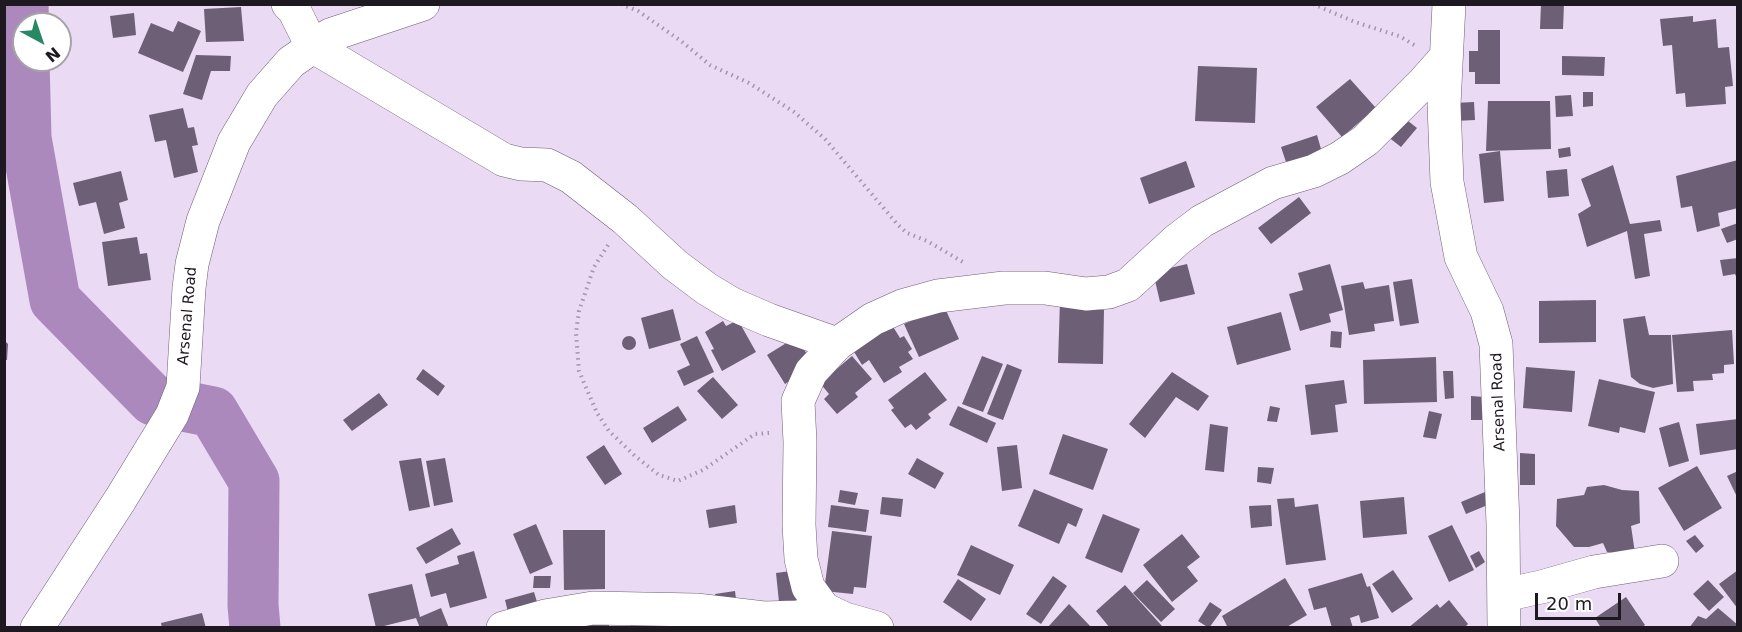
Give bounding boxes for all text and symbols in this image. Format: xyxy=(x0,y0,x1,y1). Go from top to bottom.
north arrow xyxy=(12,12,72,72)
text: N xyxy=(41,43,64,66)
street label: Arsenal Road xyxy=(175,266,201,366)
street label: Arsenal Road xyxy=(1488,352,1510,452)
scale bar xyxy=(1538,581,1624,619)
text: 20 m xyxy=(1546,593,1592,614)

